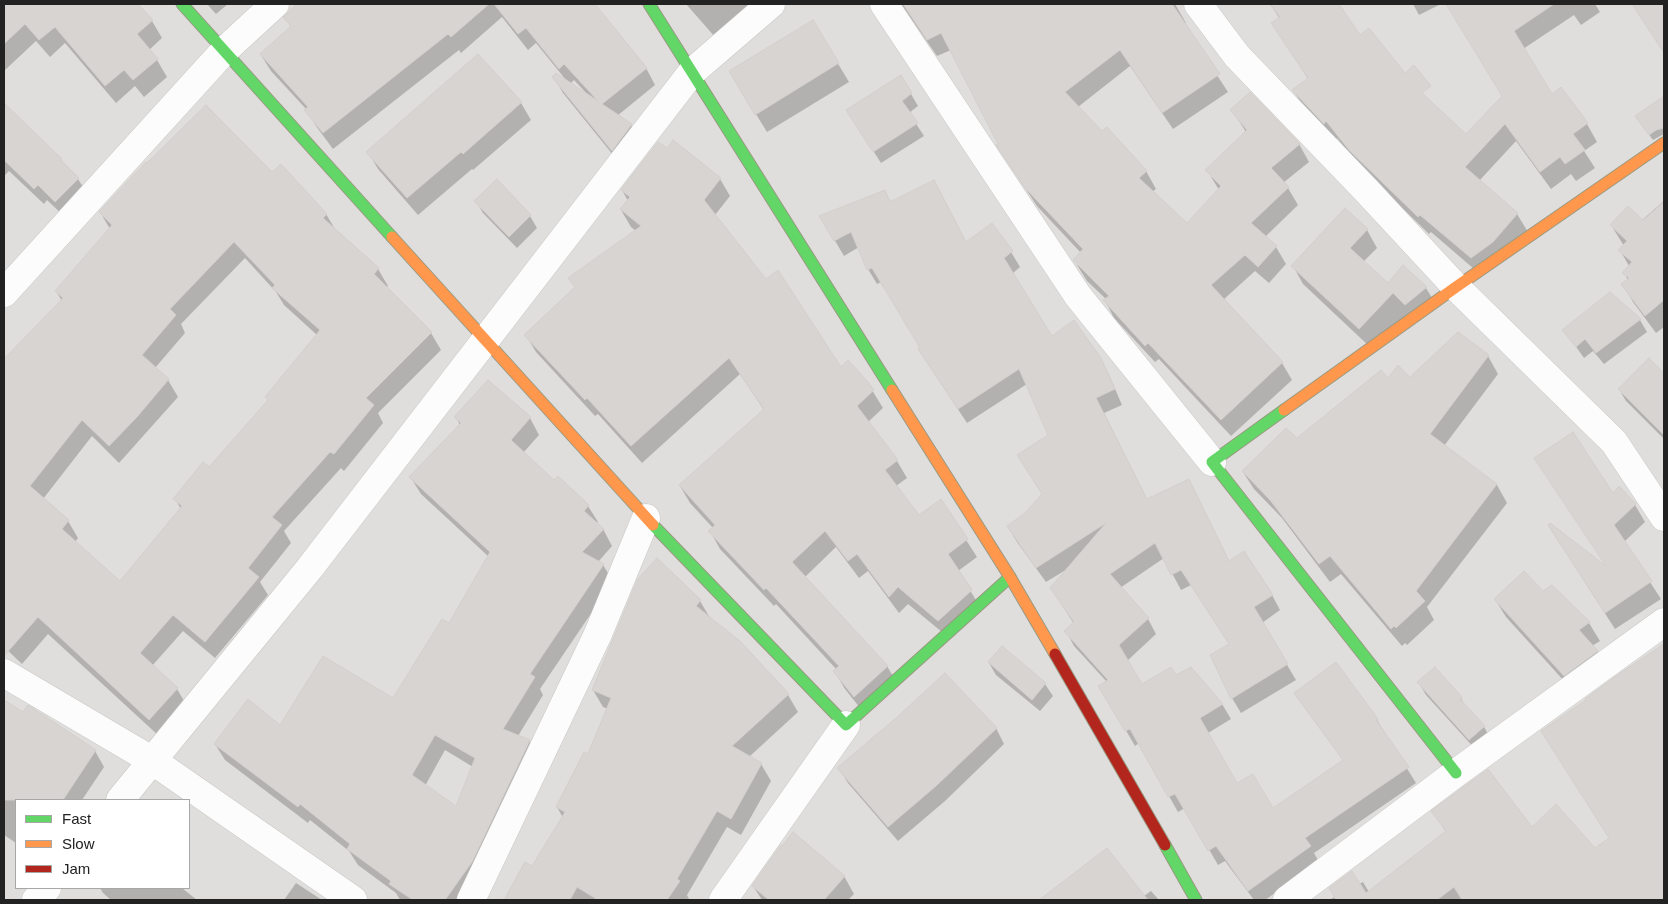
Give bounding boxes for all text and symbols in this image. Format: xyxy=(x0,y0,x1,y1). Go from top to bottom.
legend xyxy=(15,799,190,889)
text: Fast xyxy=(62,810,91,827)
text: Slow xyxy=(62,835,95,852)
text: Jam xyxy=(62,860,90,877)

